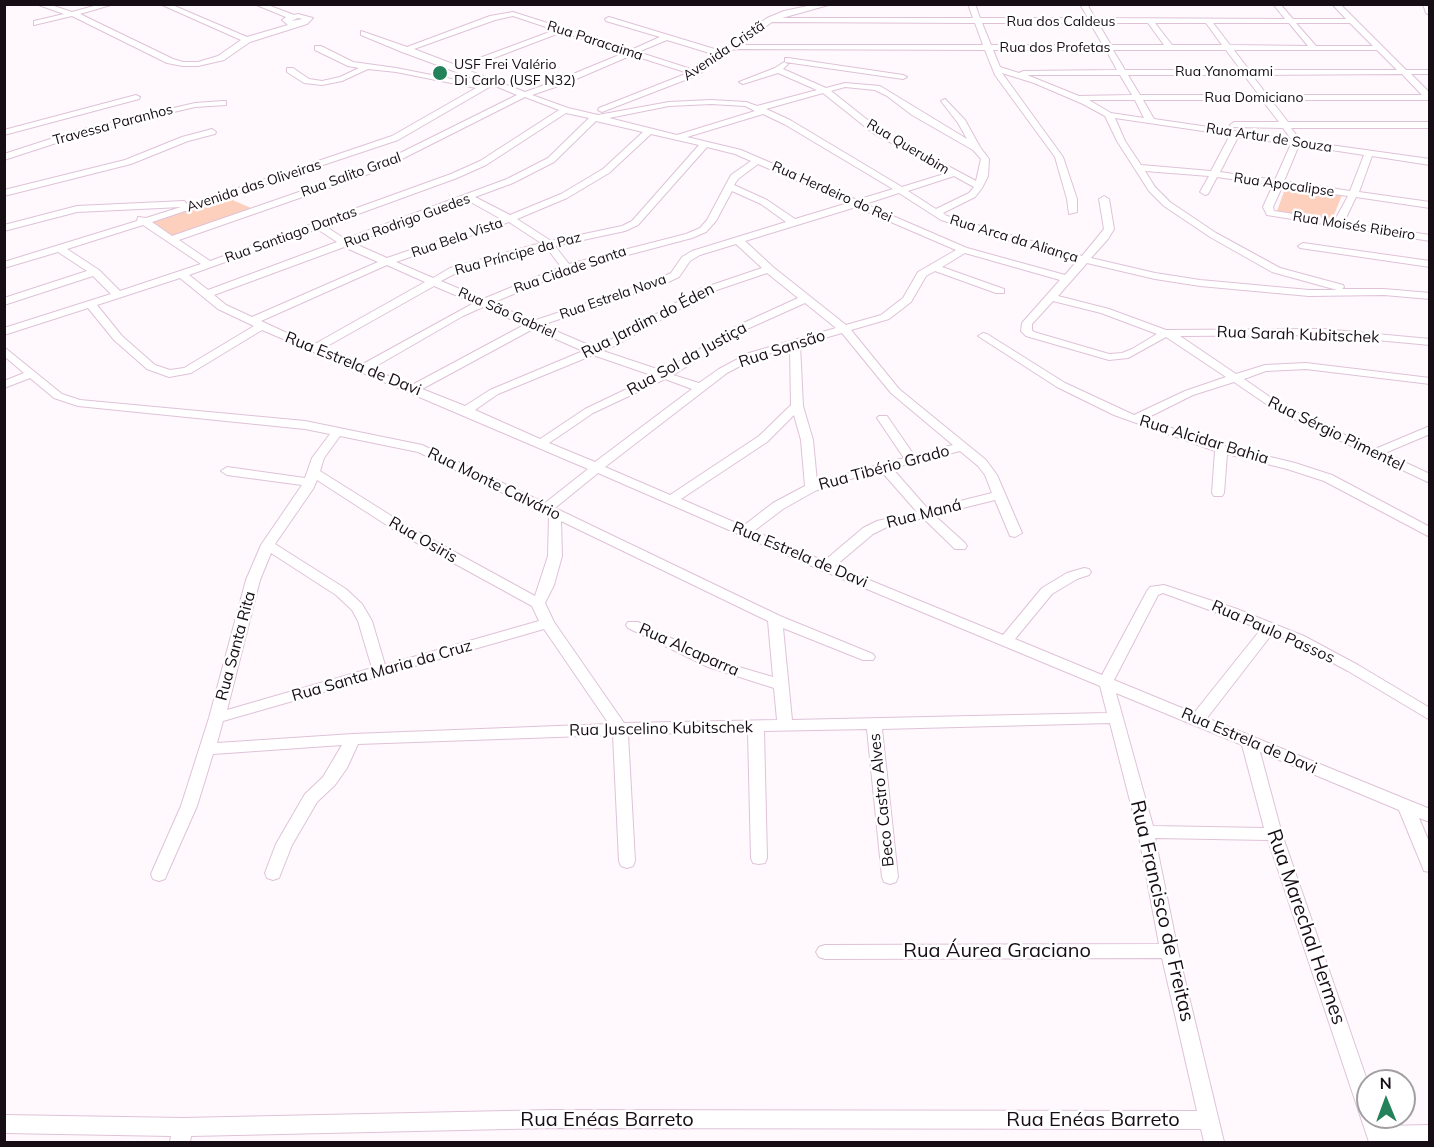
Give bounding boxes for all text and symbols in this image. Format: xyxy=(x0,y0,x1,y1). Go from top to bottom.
street label: Rua dos Caldeus xyxy=(1007,14,1115,30)
street label: Avenida Cristã xyxy=(680,17,768,85)
street label: Rua Paracaima xyxy=(545,18,645,64)
street label: Rua dos Profetas xyxy=(999,40,1111,56)
place label: USF Frei Valério Di Carlo (USF N32) xyxy=(454,57,576,90)
marker: USF Frei Valério Di Carlo (USF N32) xyxy=(431,64,449,82)
street label: Rua Yanomami xyxy=(1175,64,1273,80)
street label: Rua Domiciano xyxy=(1205,90,1303,106)
street label: Travessa Paranhos xyxy=(51,101,175,149)
street label: Rua Querubim xyxy=(864,116,952,178)
street label: Rua Artur de Souza xyxy=(1205,120,1333,156)
street label: Rua Salito Graal xyxy=(299,149,403,201)
street label: Avenida das Oliveiras xyxy=(185,156,323,216)
street label: Rua Herdeiro do Rei xyxy=(769,158,895,226)
street label: Rua Apocalipse xyxy=(1233,170,1335,200)
street label: Rua Rodrigo Guedes xyxy=(342,190,472,252)
street label: Rua Santiago Dantas xyxy=(223,203,359,267)
street label: Rua Moisés Ribeiro xyxy=(1292,208,1416,244)
street label: Rua Arca da Aliança xyxy=(948,211,1080,267)
street label: Rua Bela Vista xyxy=(409,214,505,262)
street label: Rua Príncipe da Paz xyxy=(453,229,583,279)
street label: Rua Cidade Santa xyxy=(512,243,628,297)
street label: Rua Estrela Nova xyxy=(557,271,669,323)
street label: Rua Jardim do Éden xyxy=(579,279,717,363)
street label: Rua São Gabriel xyxy=(456,284,558,342)
street label: Rua Sol da Justiça xyxy=(624,318,750,400)
street label: Rua Sarah Kubitschek xyxy=(1216,323,1380,347)
street label: Rua Sansão xyxy=(736,326,828,372)
street label: Rua Estrela de Davi xyxy=(282,328,424,400)
street label: Rua Sérgio Pimentel xyxy=(1265,393,1407,475)
street label: Rua Alcidar Bahia xyxy=(1137,411,1271,469)
street label: Rua Tibério Grado xyxy=(817,441,951,495)
street label: Rua Monte Calvário xyxy=(424,443,564,525)
street label: Rua Maná xyxy=(885,495,963,533)
street label: Rua Osiris xyxy=(385,513,461,567)
street label: Rua Estrela de Davi xyxy=(729,518,871,592)
street label: Rua Santa Rita xyxy=(212,589,260,703)
street label: Rua Paulo Passos xyxy=(1209,596,1337,668)
street label: Rua Alcaparra xyxy=(636,619,742,681)
street label: Rua Santa Maria da Cruz xyxy=(290,636,474,706)
street label: Rua Estrela de Davi xyxy=(1178,704,1320,778)
street label: Rua Juscelino Kubitschek xyxy=(569,718,753,740)
street label: Beco Castro Alves xyxy=(865,732,899,868)
street label: Rua Francisco de Freitas xyxy=(1125,798,1199,1024)
street label: Rua Marechal Hermes xyxy=(1261,826,1351,1028)
street label: Rua Áurea Graciano xyxy=(903,939,1091,963)
north arrow xyxy=(1356,1069,1416,1129)
text: N xyxy=(1380,1073,1392,1093)
street label: Rua Enéas Barreto xyxy=(520,1108,694,1132)
street label: Rua Enéas Barreto xyxy=(1006,1108,1180,1132)

